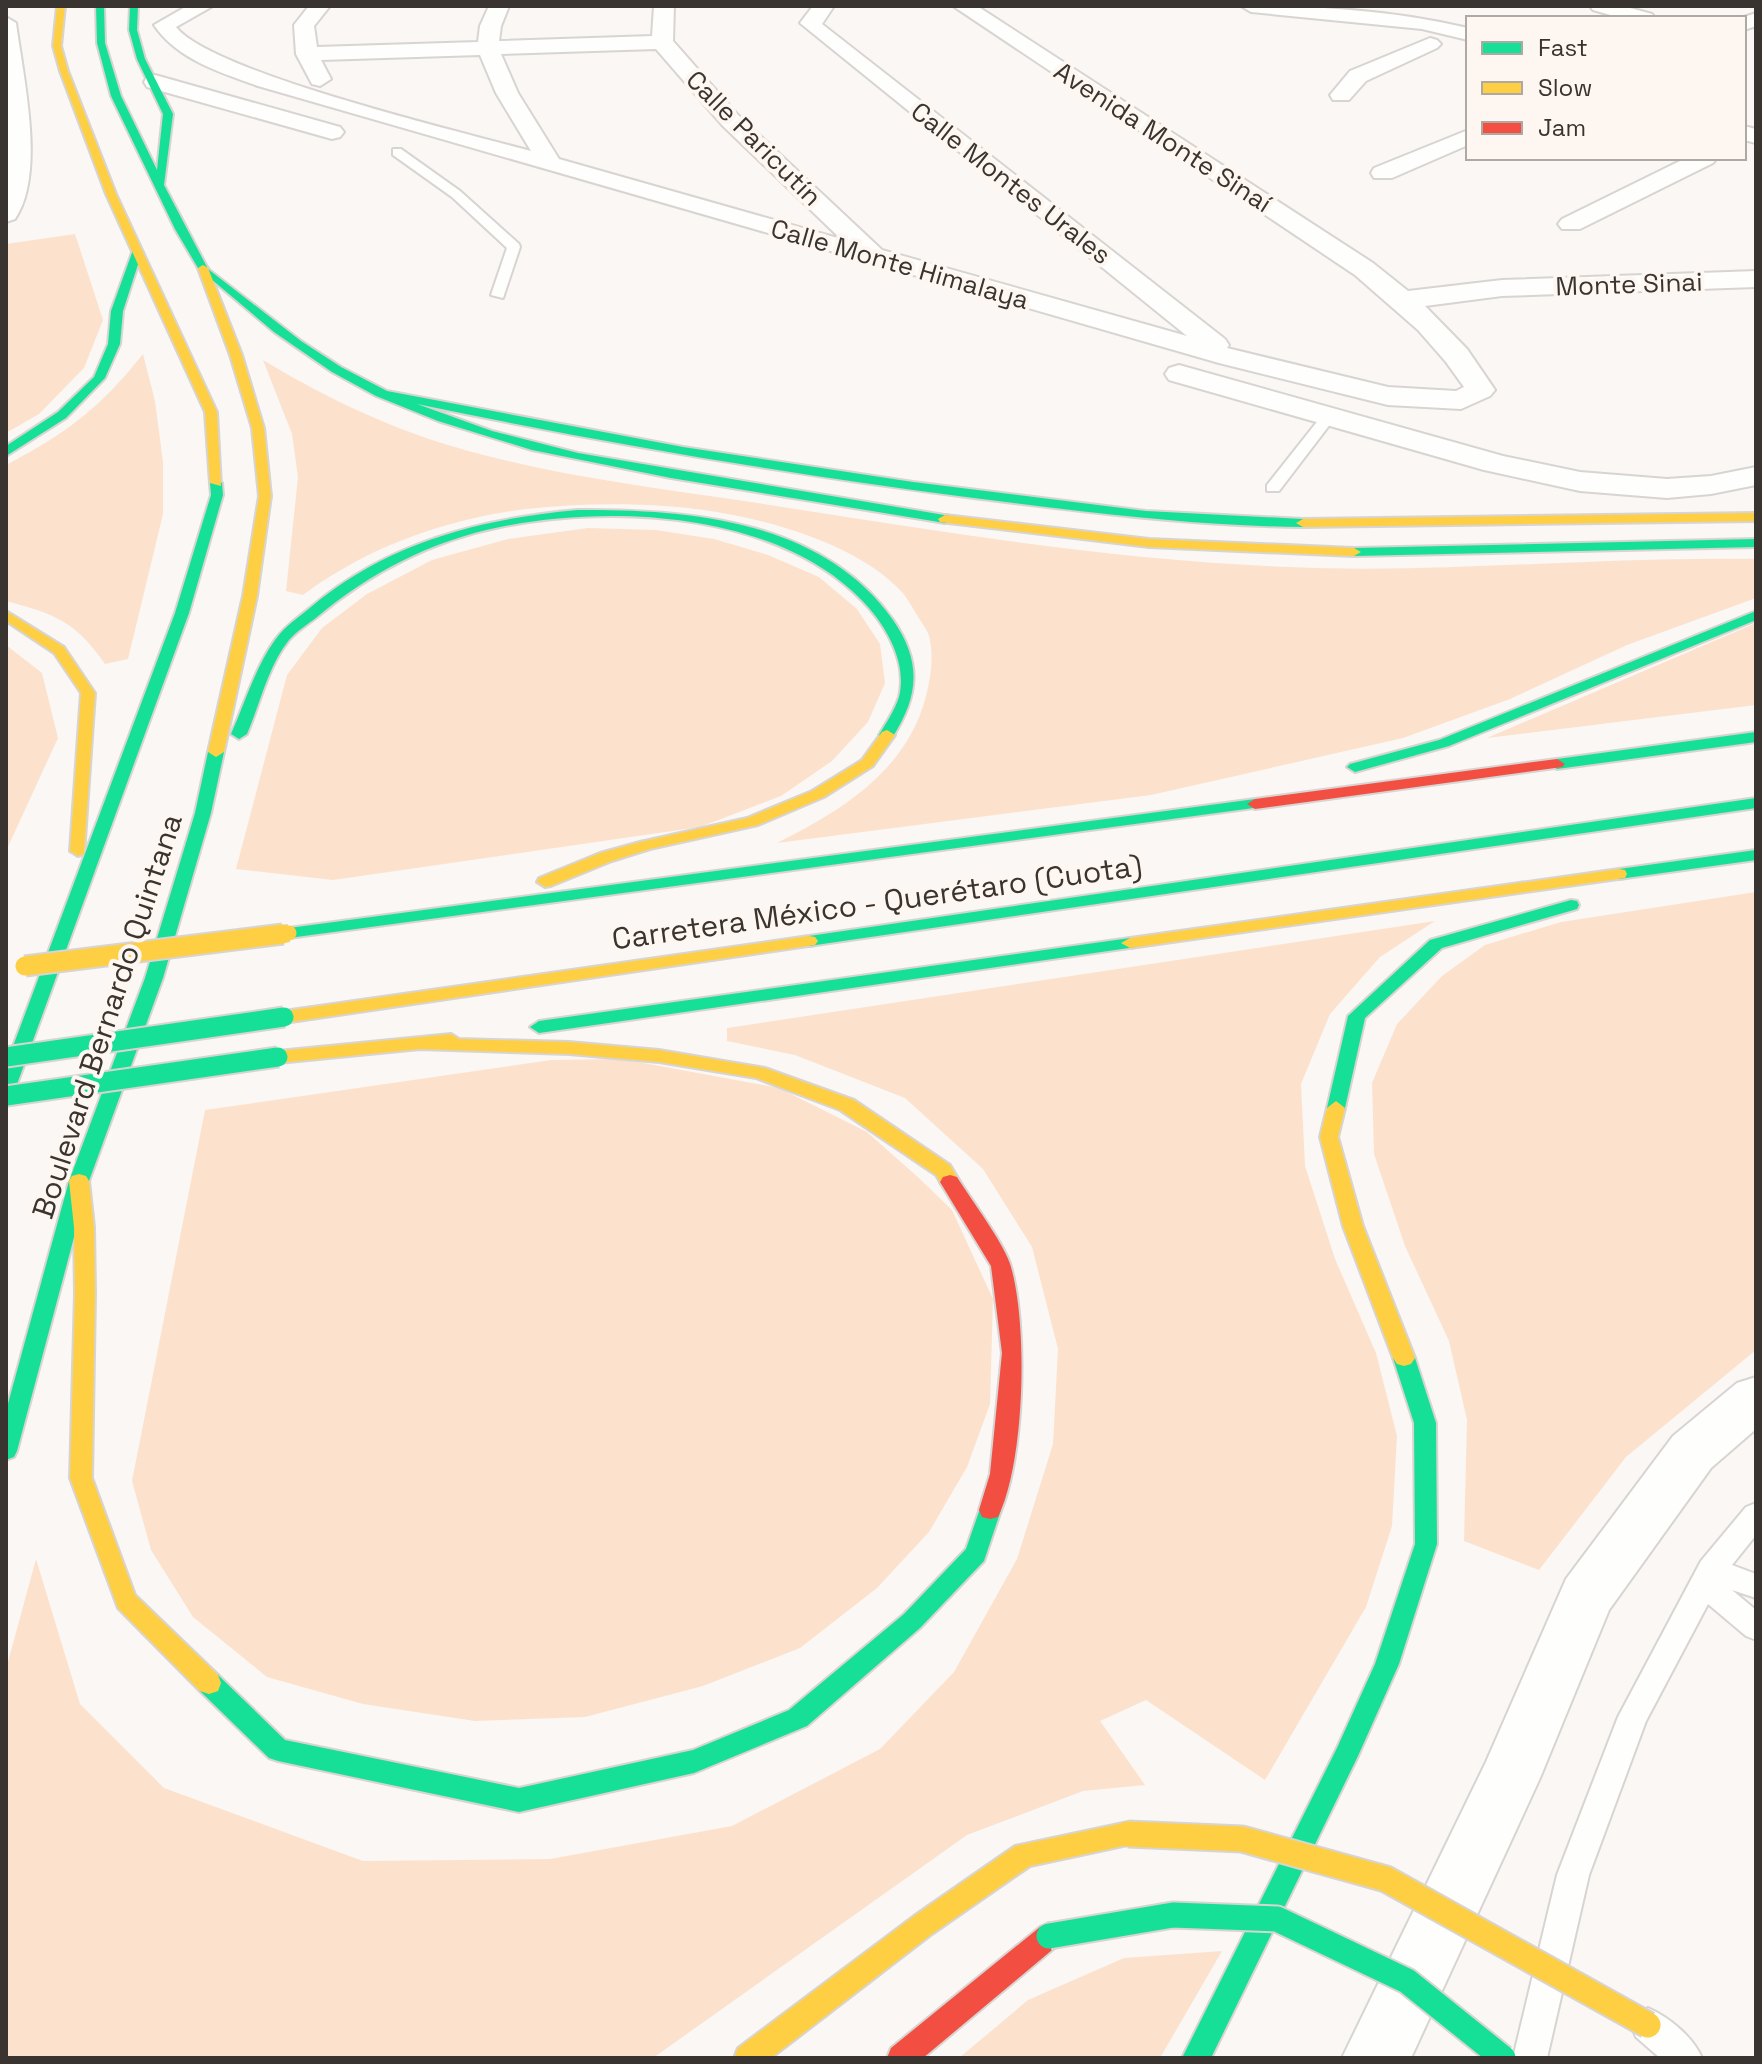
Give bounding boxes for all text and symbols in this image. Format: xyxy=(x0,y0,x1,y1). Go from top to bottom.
legend xyxy=(1466,16,1746,160)
text: Fast xyxy=(1538,32,1588,63)
street label: Avenida Monte Sinaí xyxy=(1048,54,1279,220)
street label: Calle Paricutín xyxy=(679,63,829,213)
text: Slow xyxy=(1538,72,1592,103)
street label: Calle Montes Urales xyxy=(904,94,1118,272)
text: Jam xyxy=(1538,112,1586,143)
street label: Calle Monte Himalaya xyxy=(767,211,1033,317)
street label: Monte Sinai xyxy=(1555,264,1703,304)
street label: Boulevard Bernardo Quintana xyxy=(23,809,191,1223)
street label: Carretera México - Querétaro (Cuota) xyxy=(609,845,1145,959)

